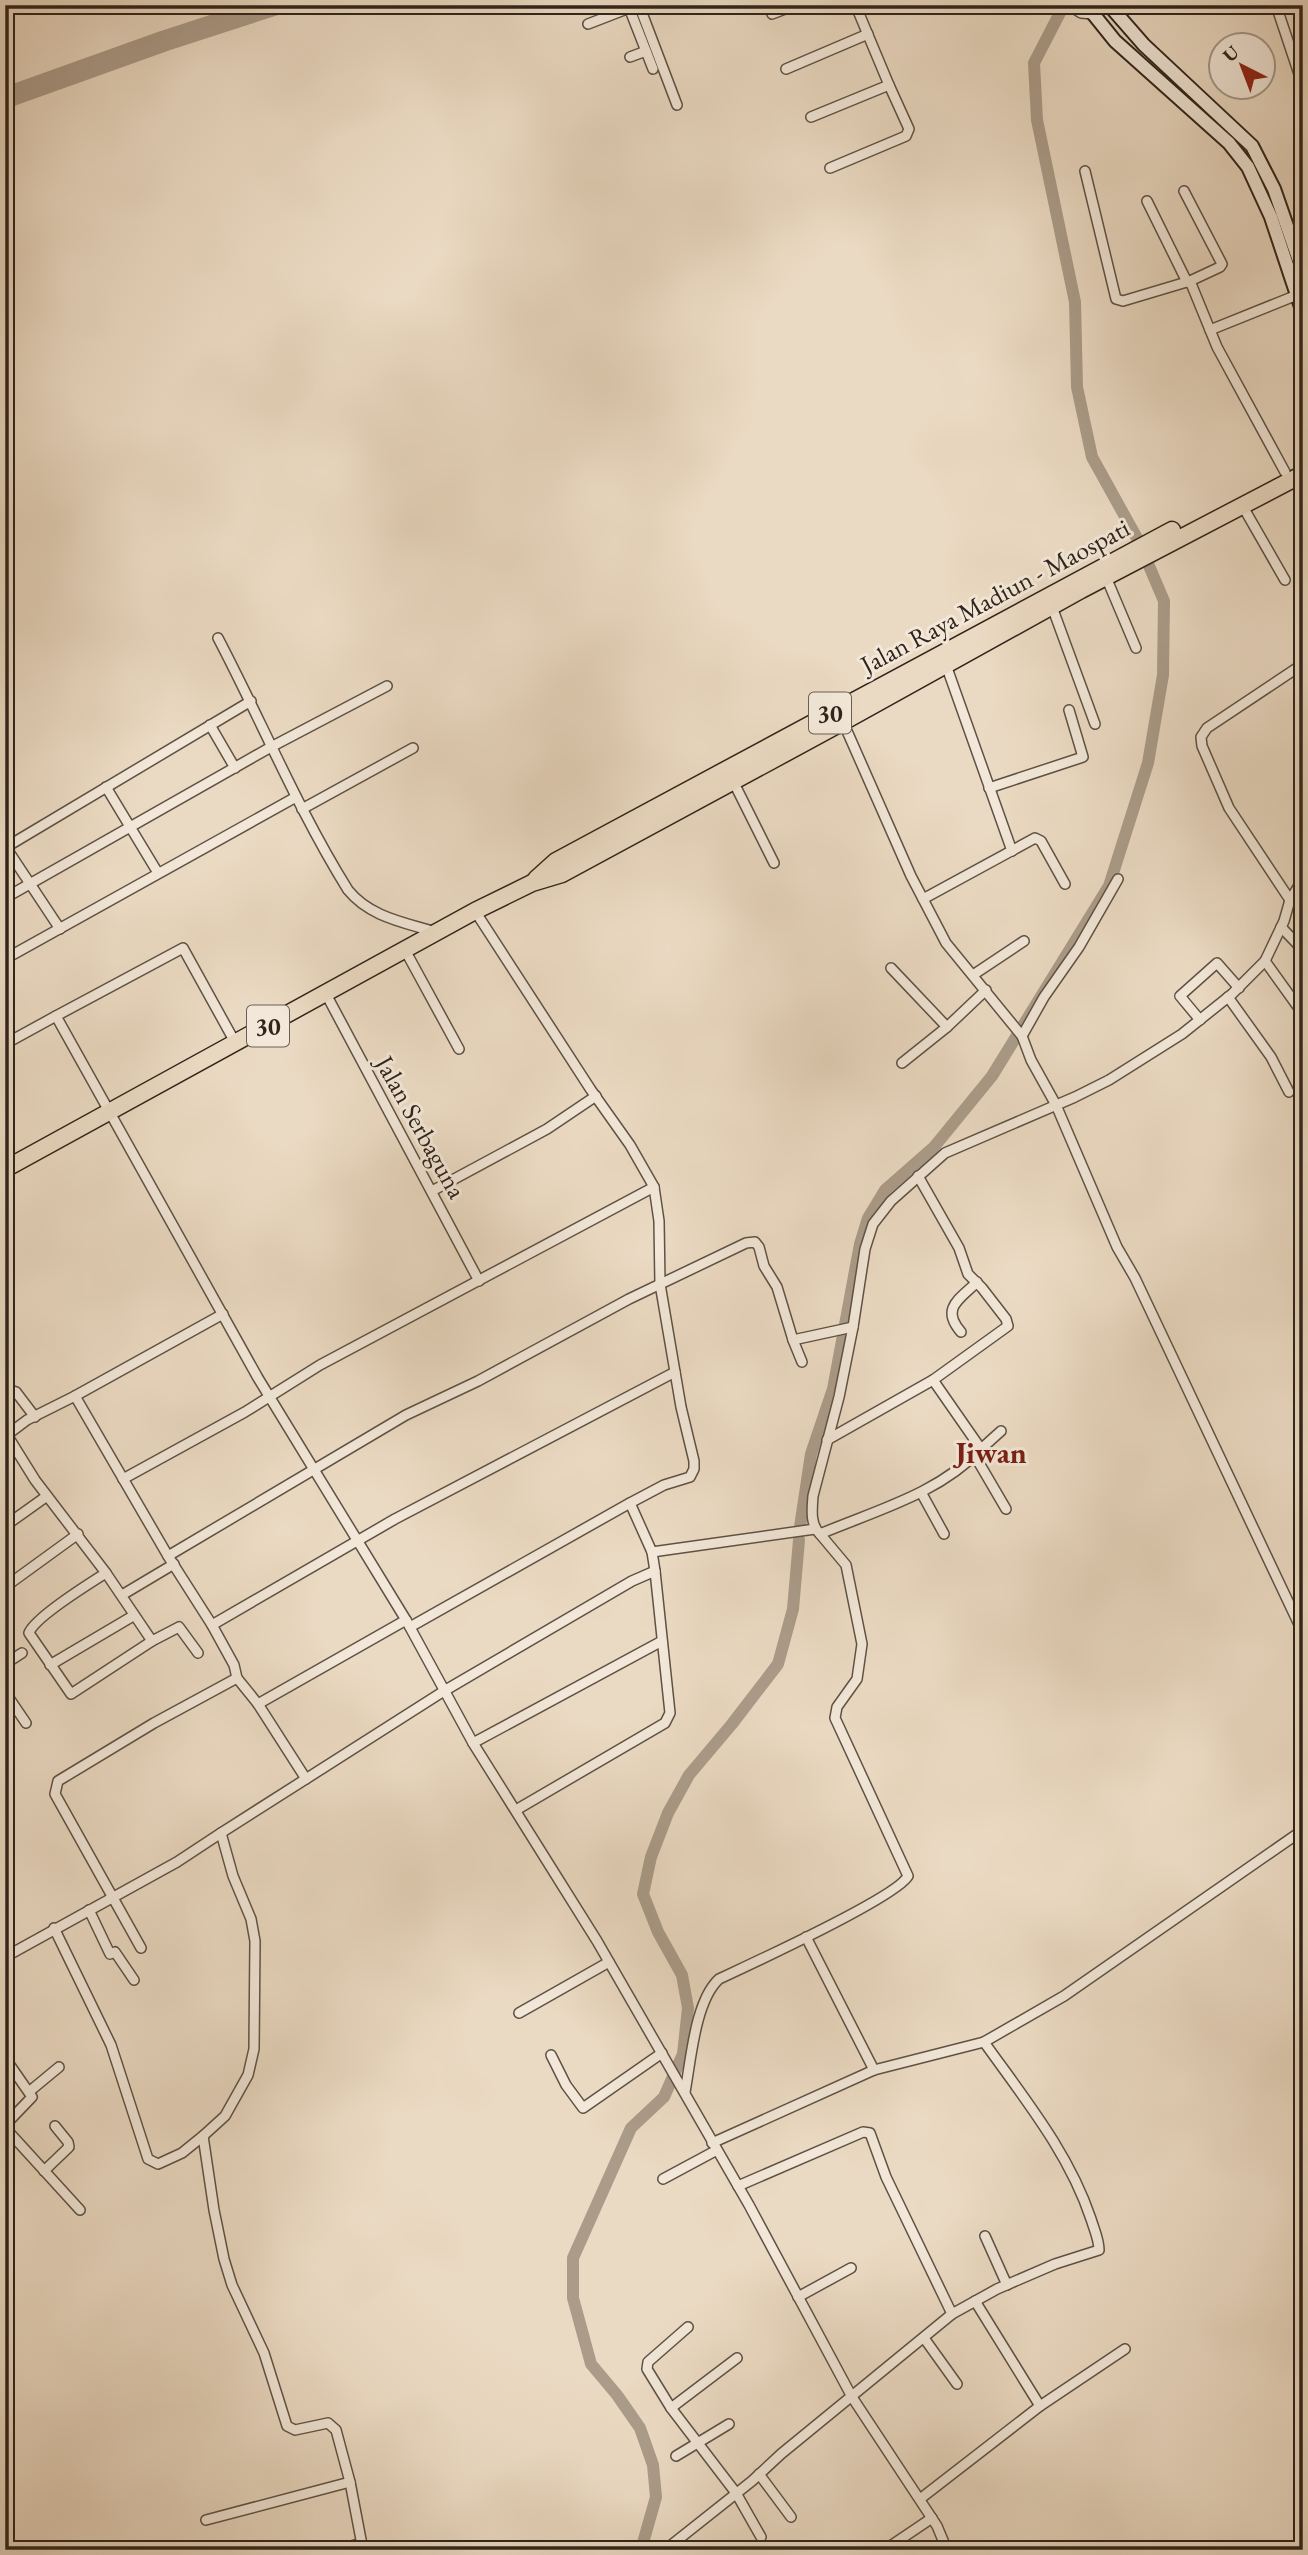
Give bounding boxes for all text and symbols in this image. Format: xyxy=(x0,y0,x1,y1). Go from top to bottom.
north arrow xyxy=(1206,32,1276,102)
text: U xyxy=(1217,40,1245,68)
street label: Jalan Raya Madiun - Maospati xyxy=(853,511,1135,682)
road number: 30 xyxy=(809,692,851,734)
road number: 30 xyxy=(247,1006,289,1046)
street label: Jalan Serbaguna xyxy=(367,1048,474,1205)
district label: Jiwan xyxy=(952,1433,1027,1472)

